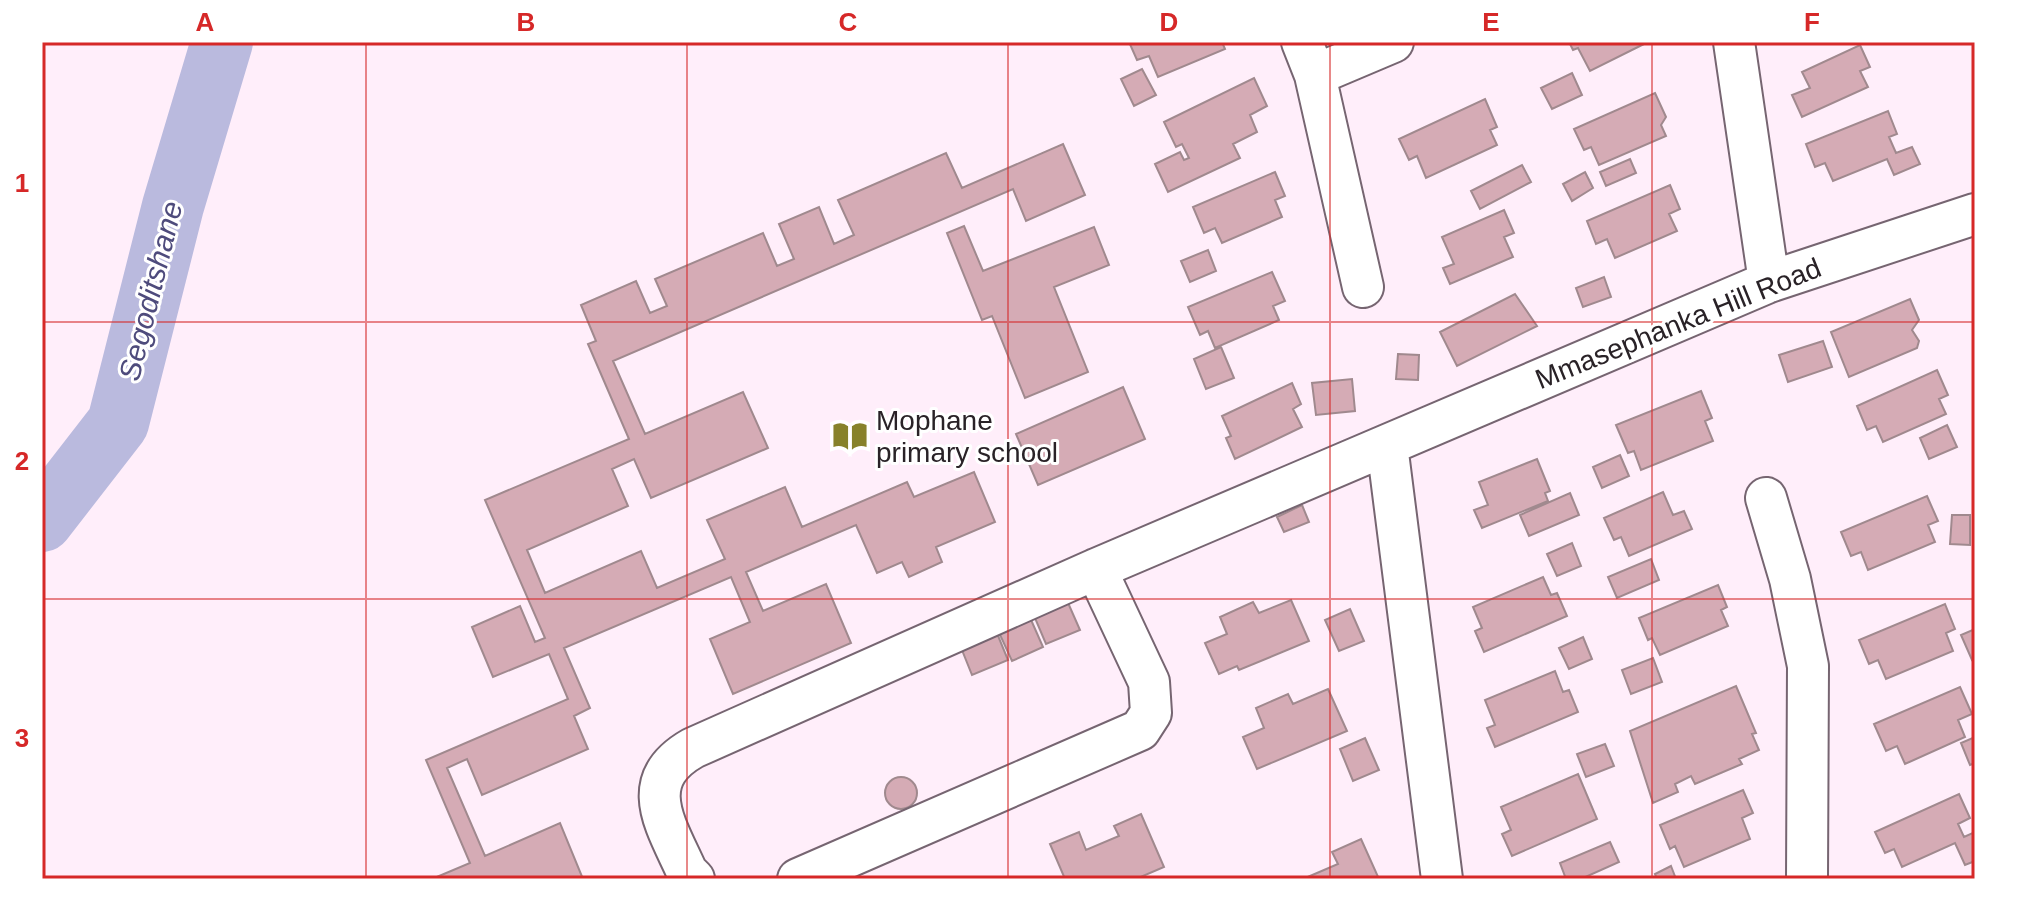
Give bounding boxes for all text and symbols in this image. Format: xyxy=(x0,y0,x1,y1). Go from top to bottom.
text: A xyxy=(196,7,215,37)
text: B xyxy=(517,7,535,37)
text: C xyxy=(839,7,858,37)
text: D xyxy=(1160,7,1178,37)
text: E xyxy=(1482,7,1500,37)
text: F xyxy=(1804,7,1820,37)
text: 1 xyxy=(15,168,29,198)
water label: Segoditshane xyxy=(112,198,189,384)
street label: Mmasephanka Hill Road xyxy=(1531,252,1825,395)
place label: Mophane primary school xyxy=(876,405,1058,468)
library icon: Mophane primary school xyxy=(831,417,869,455)
text: 2 xyxy=(15,446,29,476)
text: 3 xyxy=(15,723,29,753)

